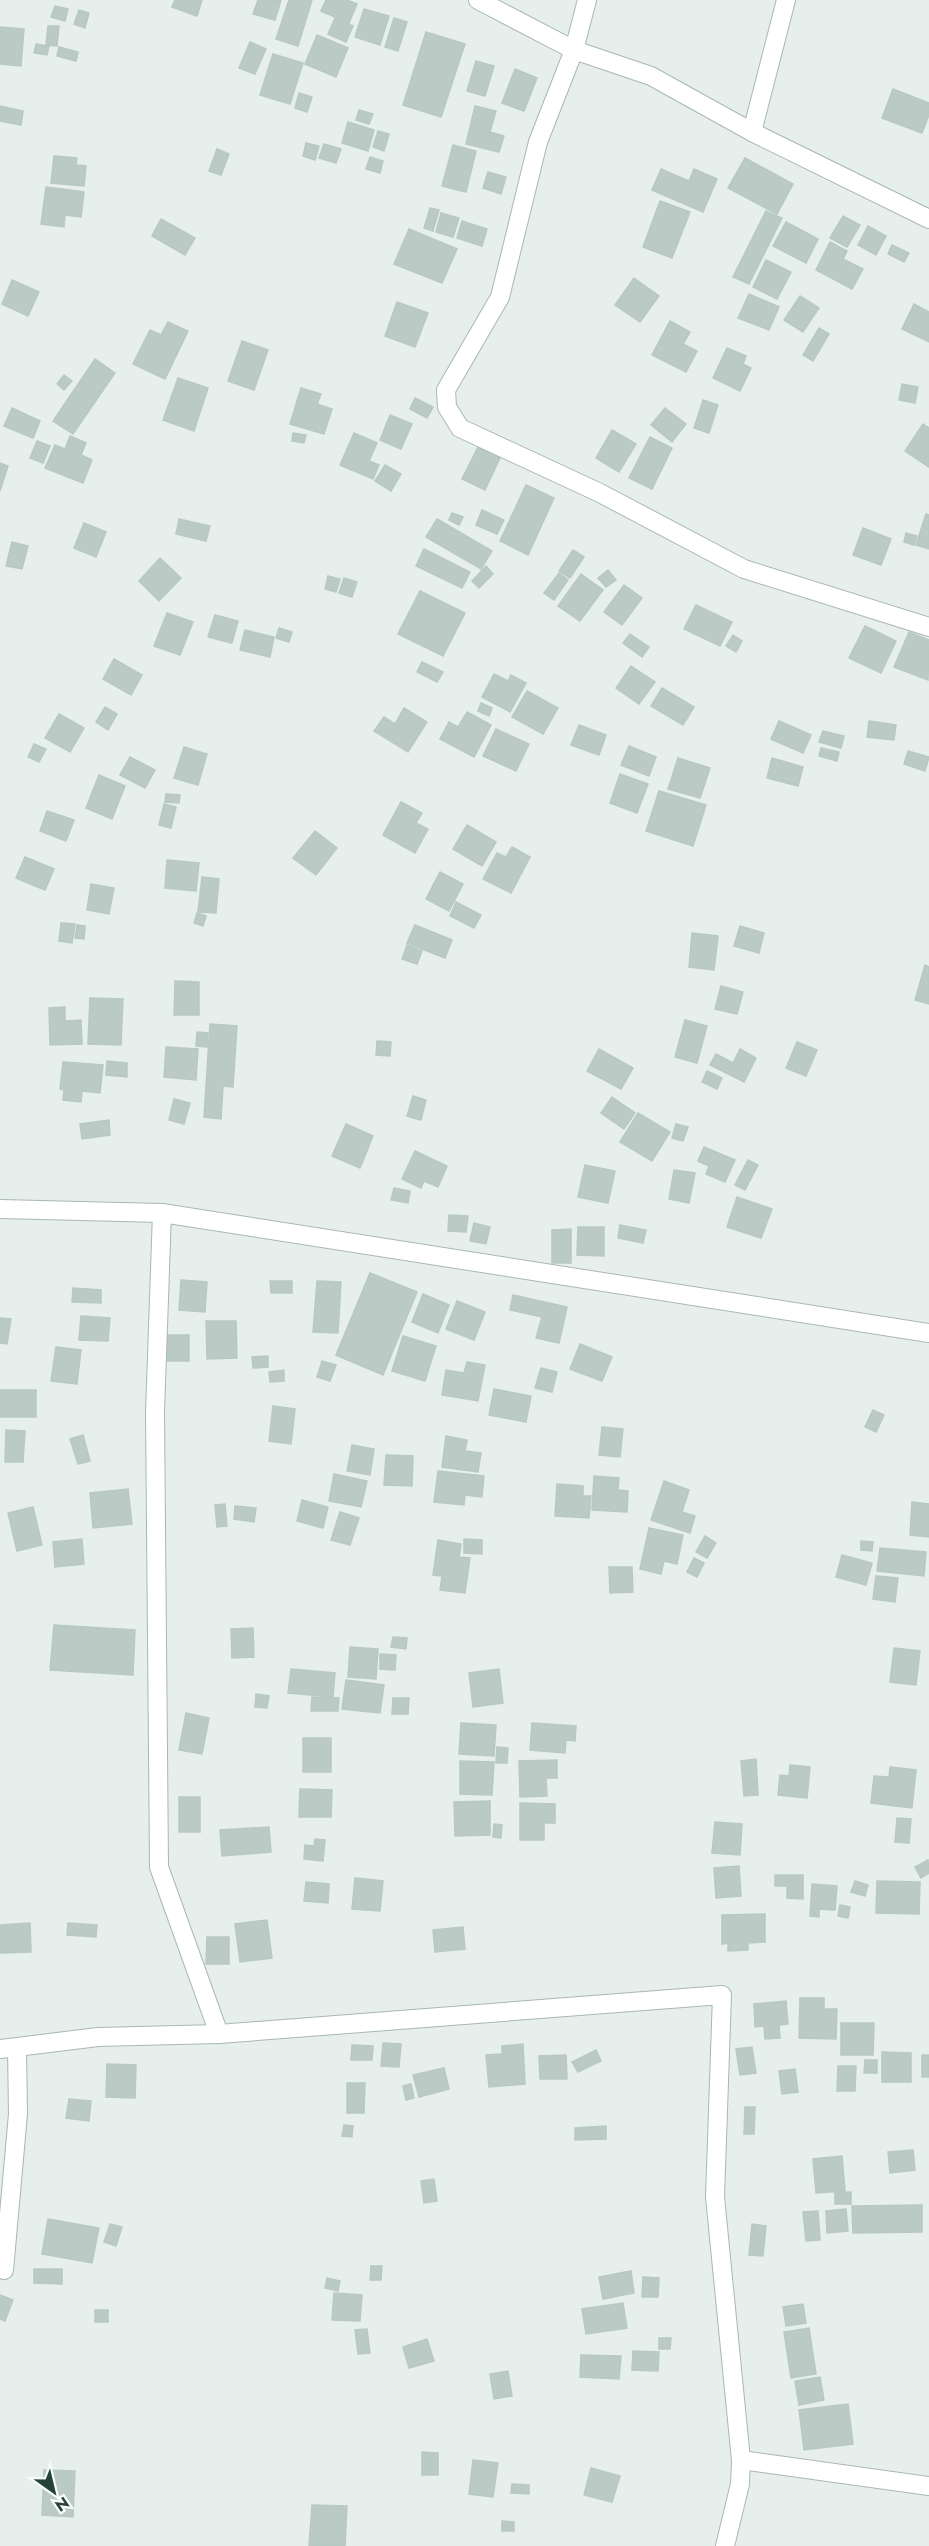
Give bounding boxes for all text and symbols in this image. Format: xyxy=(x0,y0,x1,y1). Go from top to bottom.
north arrow xyxy=(24,2462,84,2522)
text: N xyxy=(50,2491,74,2517)

